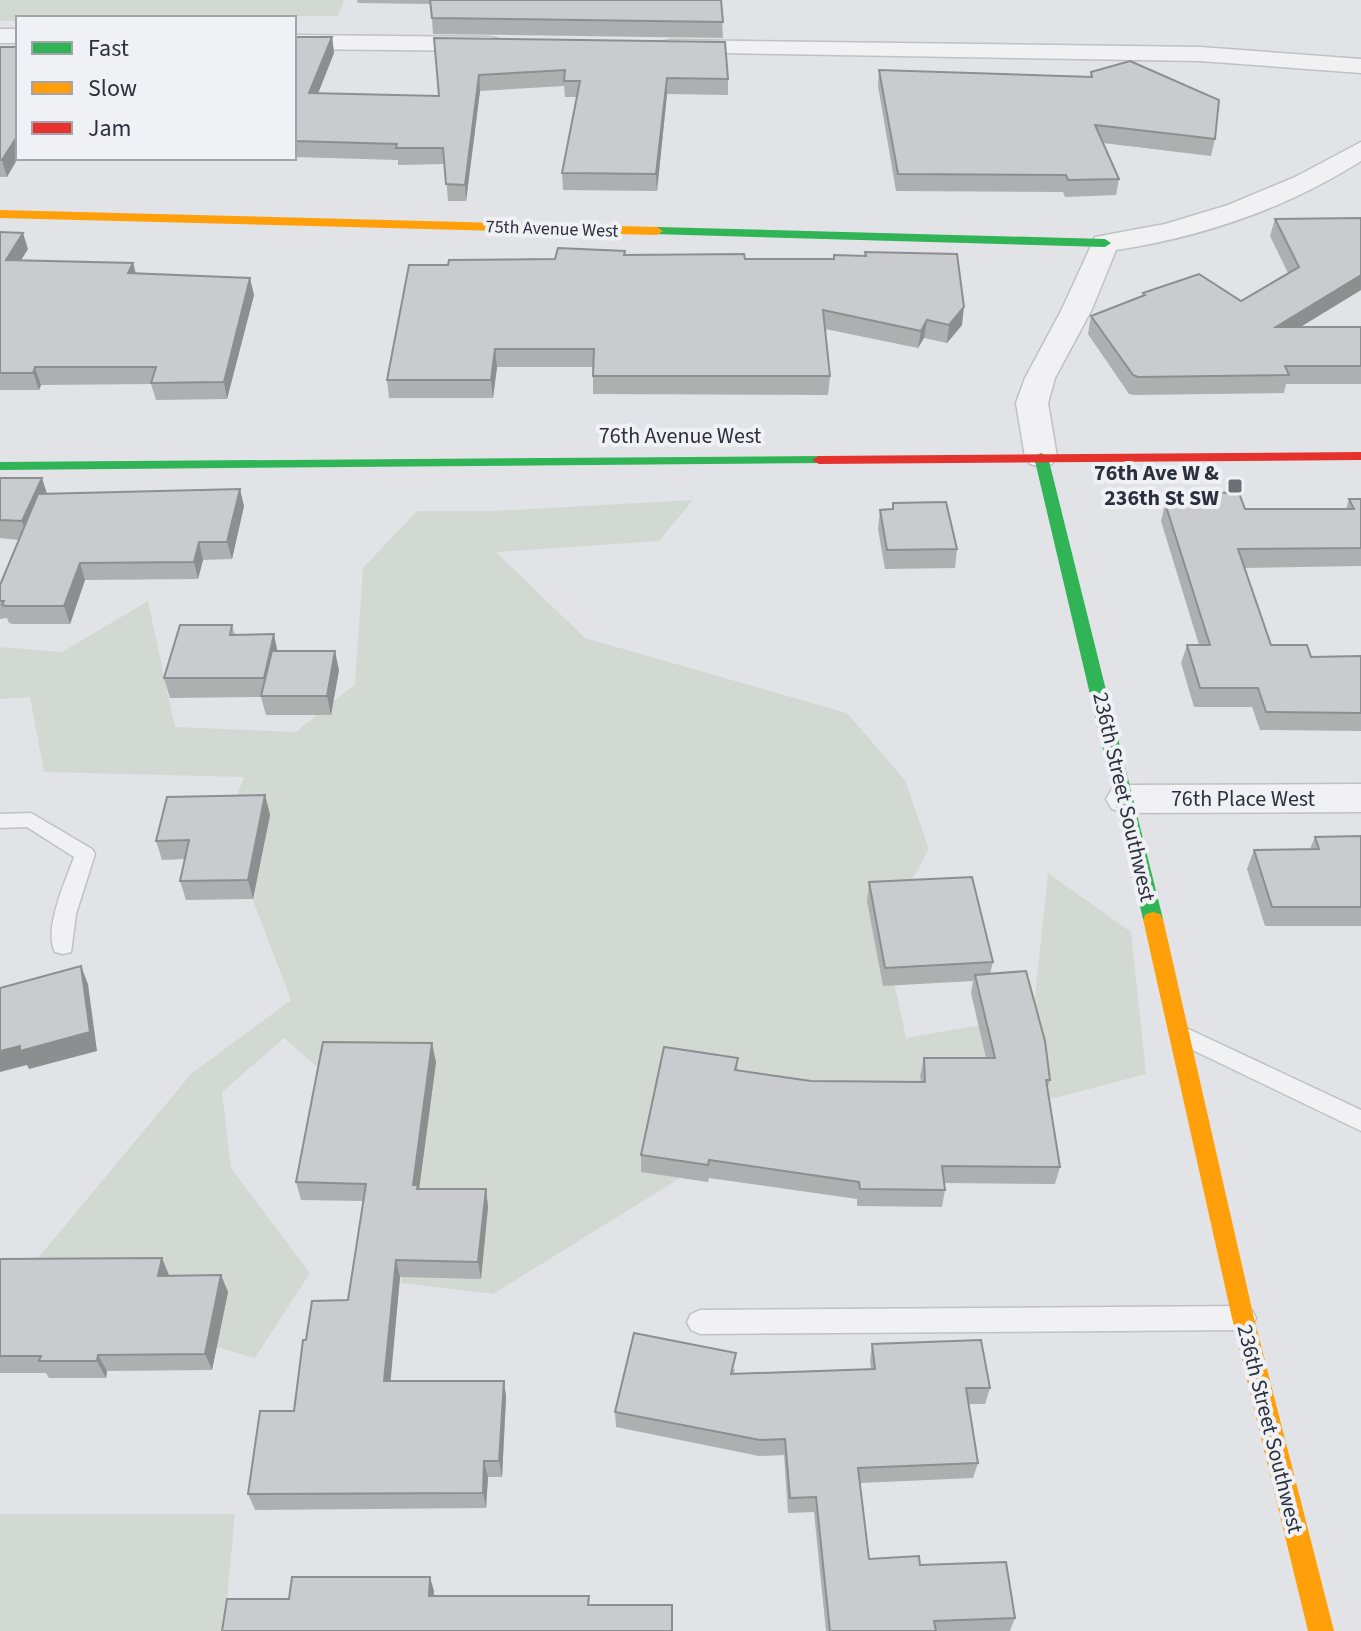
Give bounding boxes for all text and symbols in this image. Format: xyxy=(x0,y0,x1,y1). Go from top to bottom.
legend xyxy=(16,16,296,160)
text: Fast xyxy=(88,31,129,66)
text: Slow xyxy=(88,71,137,106)
text: Jam xyxy=(88,111,132,146)
street label: 75th Avenue West xyxy=(485,214,619,244)
street label: 76th Avenue West xyxy=(599,420,762,452)
place label: 76th Ave W & 236th St SW xyxy=(1094,457,1219,514)
marker: 76th Ave W & 236th St SW xyxy=(1226,477,1244,495)
street label: 236th Street Southwest xyxy=(1084,689,1164,905)
street label: 76th Place West xyxy=(1171,783,1316,815)
street label: 236th Street Southwest xyxy=(1229,1321,1312,1537)

